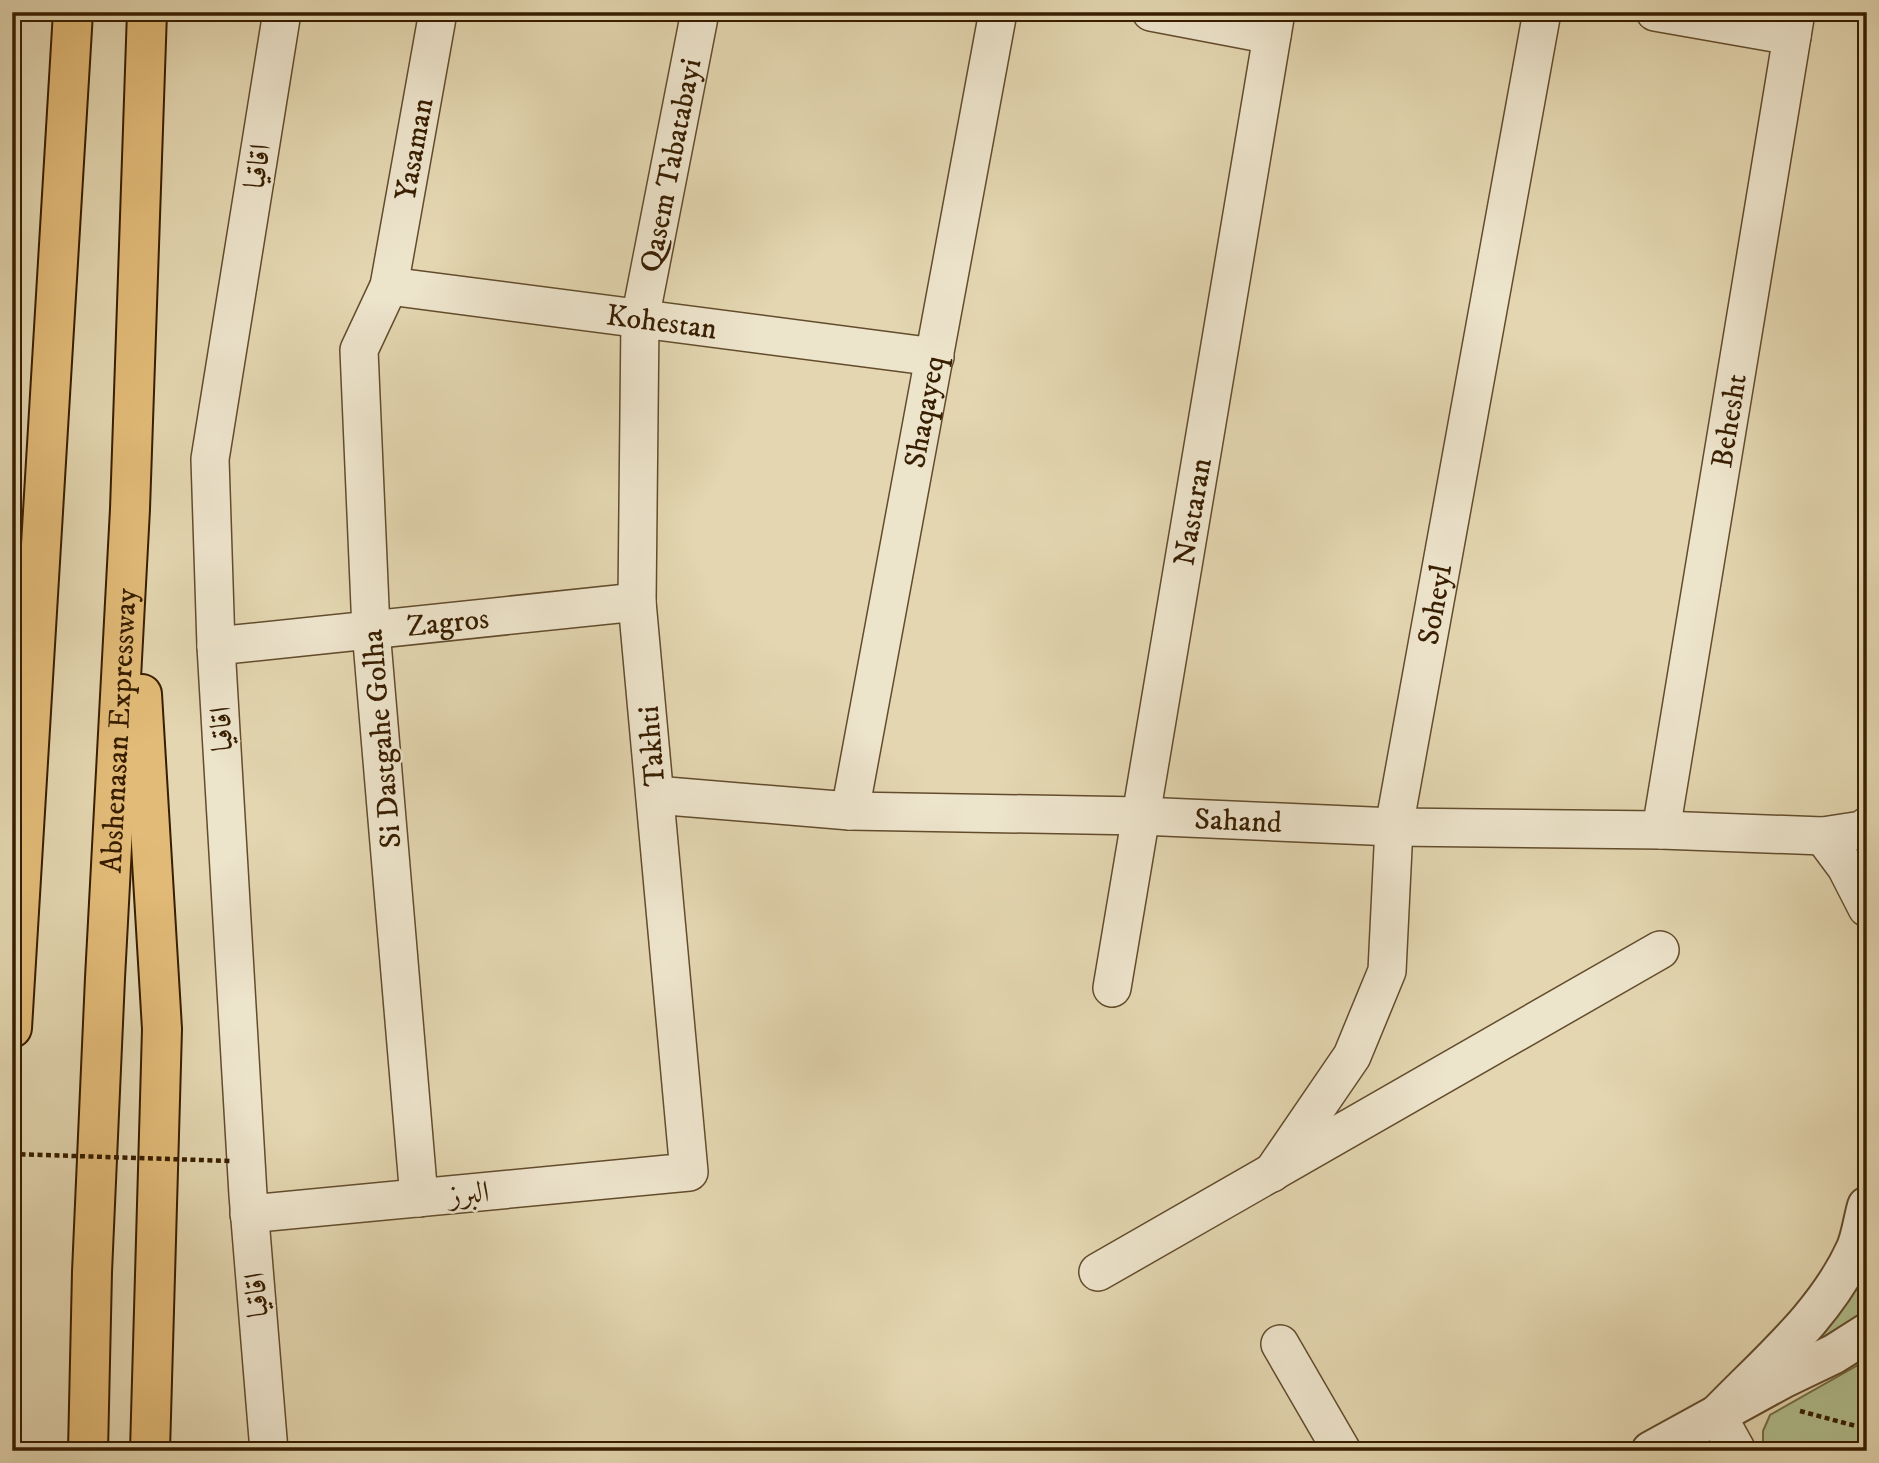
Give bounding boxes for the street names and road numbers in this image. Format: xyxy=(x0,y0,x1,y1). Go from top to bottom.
street label: Qasem Tabatabayi xyxy=(633,56,710,276)
street label: Yasaman xyxy=(388,95,442,204)
street label: اقاقیا xyxy=(237,141,280,191)
street label: Kohestan xyxy=(604,297,719,349)
street label: Shaqayeq xyxy=(897,352,954,471)
street label: Behesht xyxy=(1704,371,1756,471)
street label: Nastaran xyxy=(1166,455,1221,569)
street label: Soheyl xyxy=(1410,562,1461,648)
street label: Abshenasan Expressway xyxy=(94,587,146,874)
street label: Zagros xyxy=(405,601,491,646)
street label: Si Dastgahe Golha xyxy=(354,628,410,850)
street label: Takhti xyxy=(631,704,674,788)
street label: اقاقیا xyxy=(203,705,242,752)
street label: Sahand xyxy=(1194,801,1283,842)
street label: البرز xyxy=(445,1174,491,1215)
street label: اقاقیا xyxy=(237,1271,278,1319)

